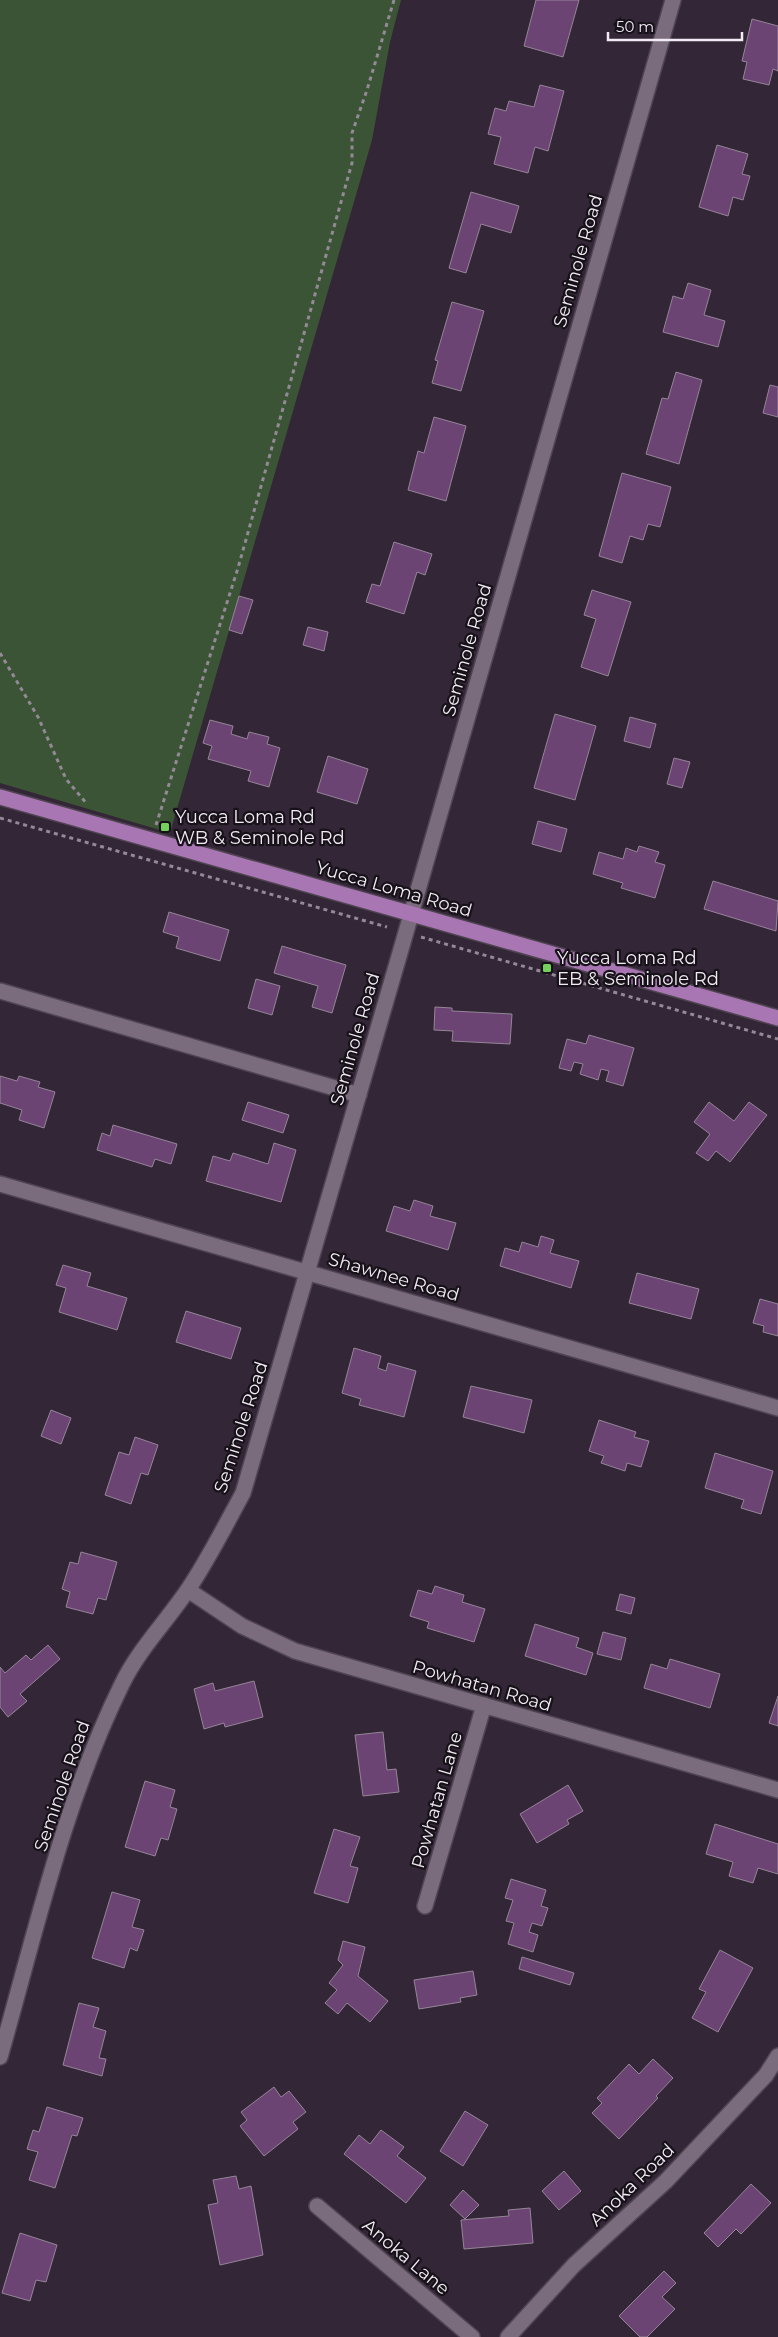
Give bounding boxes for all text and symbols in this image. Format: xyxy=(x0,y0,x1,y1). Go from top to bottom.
scale bar xyxy=(608,10,742,42)
text: 50 m xyxy=(616,17,654,36)
street label: Seminole Road xyxy=(549,192,607,330)
street label: Seminole Road xyxy=(438,581,496,719)
place label: Yucca Loma Rd WB & Seminole Rd xyxy=(175,806,345,849)
marker: Yucca Loma Rd WB & Seminole Rd xyxy=(159,821,171,833)
street label: Yucca Loma Road xyxy=(313,856,475,922)
place label: Yucca Loma Rd EB & Seminole Rd xyxy=(557,947,719,990)
marker: Yucca Loma Rd EB & Seminole Rd xyxy=(541,962,553,974)
street label: Seminole Road xyxy=(326,970,384,1108)
street label: Shawnee Road xyxy=(326,1248,462,1306)
street label: Seminole Road xyxy=(209,1359,273,1495)
street label: Powhatan Road xyxy=(410,1656,554,1716)
street label: Seminole Road xyxy=(29,1718,95,1854)
street label: Powhatan Lane xyxy=(407,1729,467,1871)
street label: Anoka Road xyxy=(585,2139,679,2231)
street label: Anoka Lane xyxy=(358,2214,454,2300)

